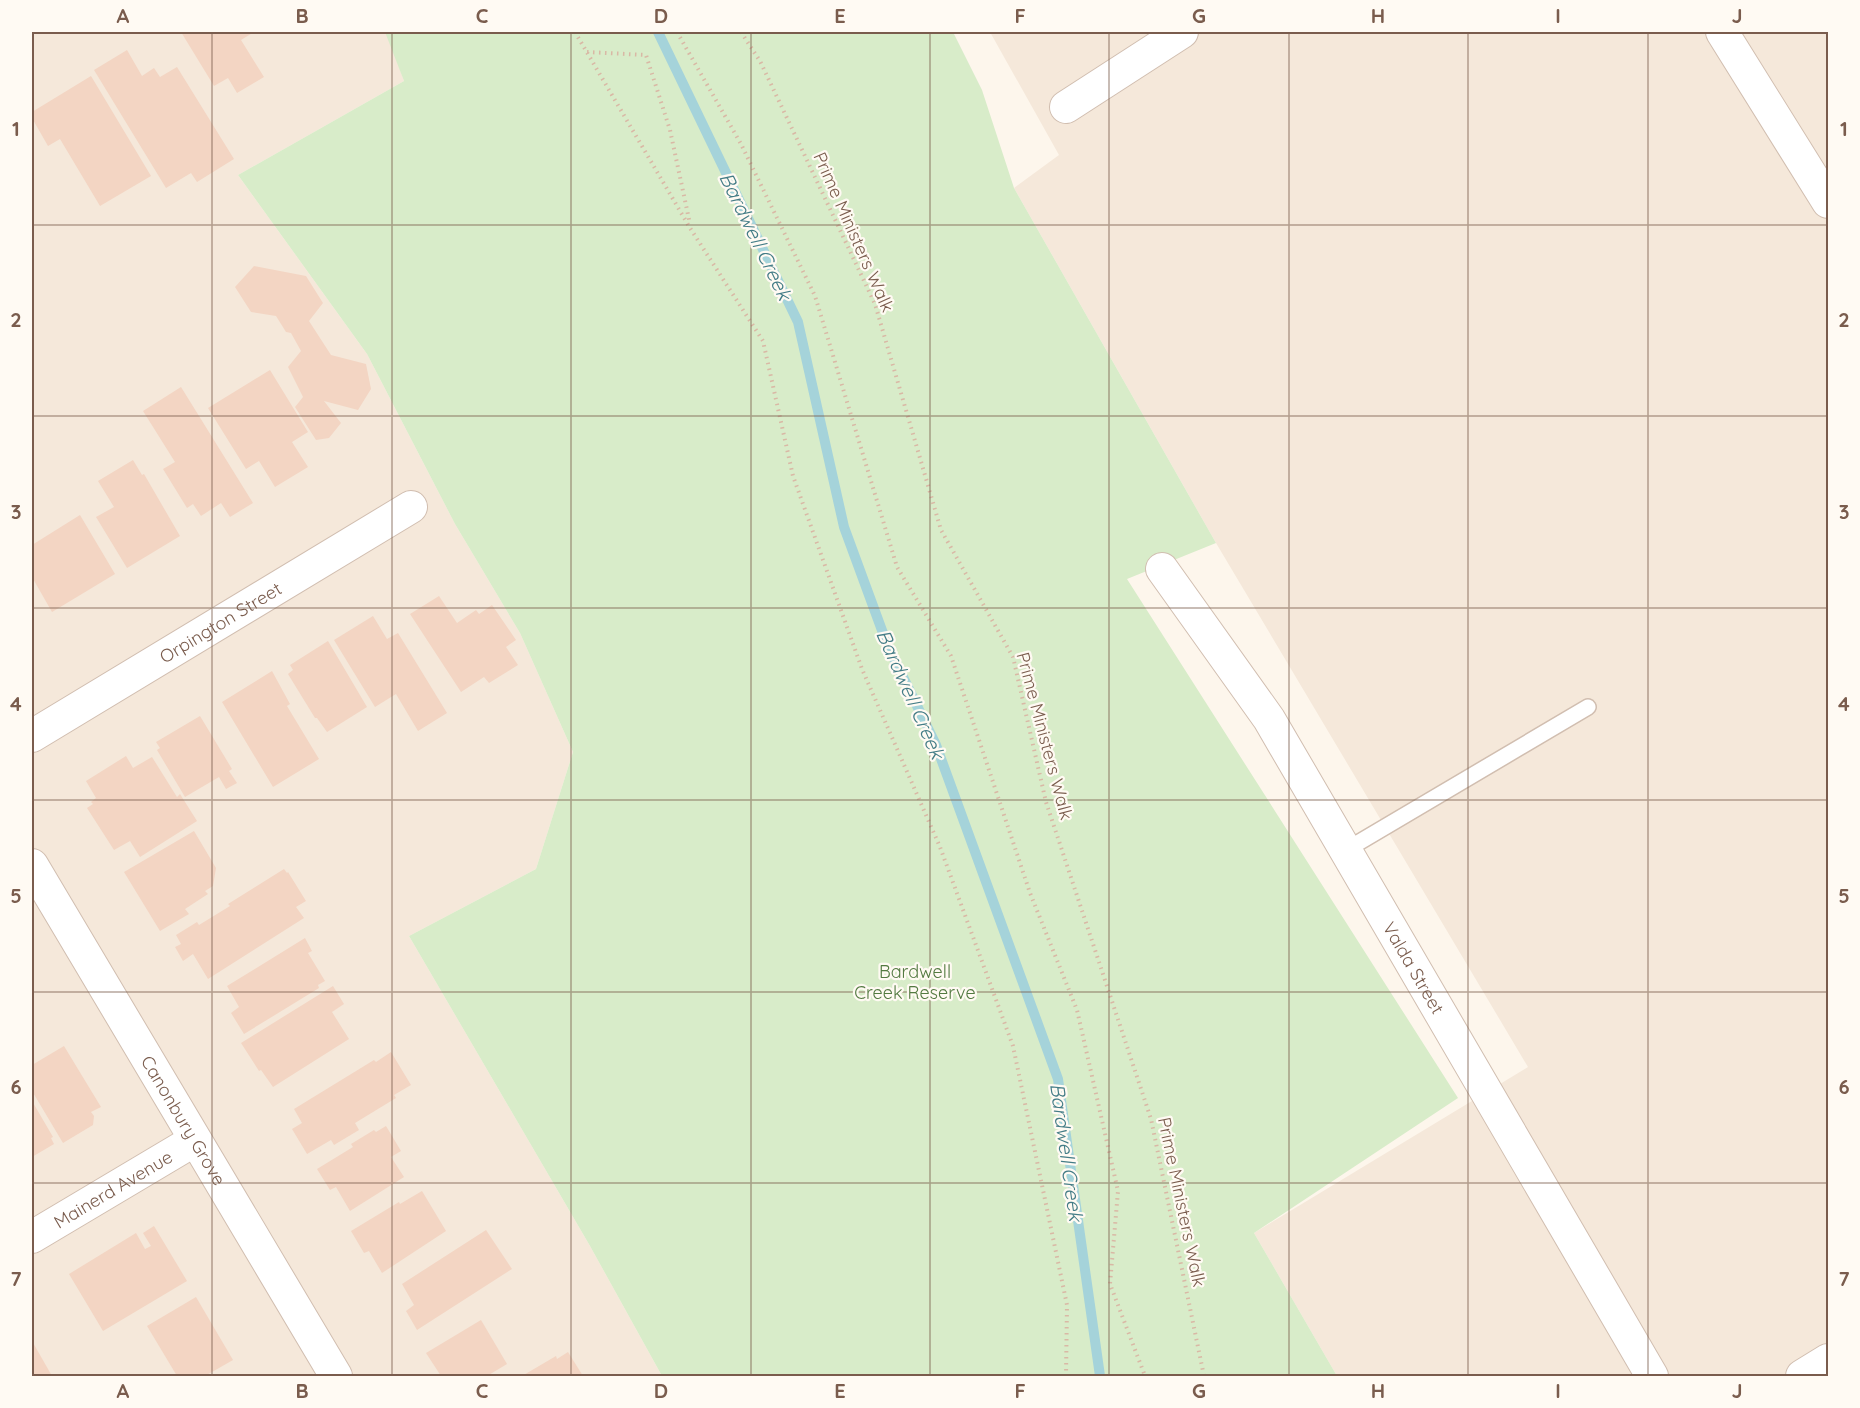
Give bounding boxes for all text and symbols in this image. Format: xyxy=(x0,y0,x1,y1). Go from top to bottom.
text: A xyxy=(117,3,130,28)
text: B xyxy=(295,3,309,28)
text: C xyxy=(476,3,489,28)
text: D xyxy=(654,3,668,28)
text: E xyxy=(834,3,846,28)
text: F xyxy=(1014,3,1026,28)
text: G xyxy=(1192,3,1206,28)
text: H xyxy=(1371,3,1385,28)
text: I xyxy=(1555,3,1561,28)
text: J xyxy=(1731,3,1743,28)
text: 1 xyxy=(12,116,20,141)
text: 1 xyxy=(1840,116,1848,141)
street label: Prime Ministers Walk xyxy=(808,148,900,316)
water label: Bardwell Creek xyxy=(714,168,799,306)
text: 2 xyxy=(10,307,22,332)
text: 2 xyxy=(1838,307,1850,332)
text: 3 xyxy=(11,499,21,524)
text: 3 xyxy=(1839,499,1849,524)
street label: Orpington Street xyxy=(155,577,286,668)
water label: Bardwell Creek xyxy=(871,625,952,765)
street label: Prime Ministers Walk xyxy=(1012,650,1078,822)
text: 4 xyxy=(10,691,22,716)
text: 4 xyxy=(1838,691,1850,716)
text: 5 xyxy=(10,883,22,908)
text: 5 xyxy=(1838,883,1850,908)
street label: Valda Street xyxy=(1378,917,1450,1018)
park label: Bardwell Creek Reserve xyxy=(854,960,976,1004)
street label: Canonbury Grove xyxy=(136,1051,231,1189)
text: 6 xyxy=(10,1074,22,1099)
text: 6 xyxy=(1838,1074,1850,1099)
water label: Bardwell Creek xyxy=(1045,1081,1089,1225)
street label: Prime Ministers Walk xyxy=(1153,1115,1211,1289)
street label: Mainerd Avenue xyxy=(49,1145,176,1233)
text: 7 xyxy=(11,1266,22,1291)
text: 7 xyxy=(1839,1266,1850,1291)
text: A xyxy=(117,1378,130,1403)
text: B xyxy=(295,1378,309,1403)
text: C xyxy=(476,1378,489,1403)
text: D xyxy=(654,1378,668,1403)
text: E xyxy=(834,1378,846,1403)
text: F xyxy=(1014,1378,1026,1403)
text: G xyxy=(1192,1378,1206,1403)
text: H xyxy=(1371,1378,1385,1403)
text: I xyxy=(1555,1378,1561,1403)
text: J xyxy=(1731,1378,1743,1403)

